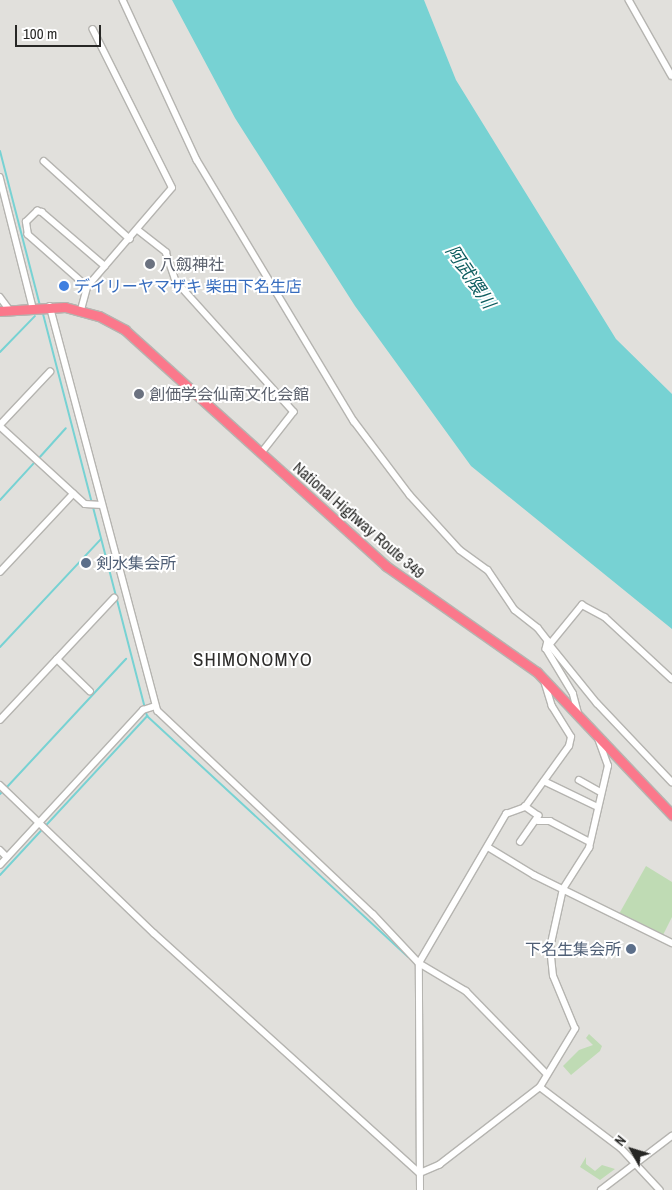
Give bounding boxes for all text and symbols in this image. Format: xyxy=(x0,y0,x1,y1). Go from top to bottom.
scale bar xyxy=(18,15,104,47)
text: 100 m xyxy=(23,23,57,44)
water label: 阿武隈川 xyxy=(441,241,499,313)
place label: 八劔神社 xyxy=(160,254,224,274)
marker: 八劔神社 xyxy=(144,258,156,270)
place label: デイリーヤマザキ 柴田下名生店 xyxy=(74,276,302,296)
marker: デイリーヤマザキ 柴田下名生店 xyxy=(58,280,70,292)
place label: 創価学会仙南文化会館 xyxy=(149,384,309,404)
marker: 創価学会仙南文化会館 xyxy=(133,388,145,400)
street label: National Highway Route 349 xyxy=(289,458,429,582)
place label: 剣水集会所 xyxy=(96,553,176,573)
marker: 剣水集会所 xyxy=(80,557,92,569)
district label: SHIMONOMYO xyxy=(192,649,314,671)
place label: 下名生集会所 xyxy=(525,939,621,959)
marker: 下名生集会所 xyxy=(625,943,637,955)
north arrow xyxy=(607,1125,657,1175)
text: N xyxy=(611,1132,630,1149)

